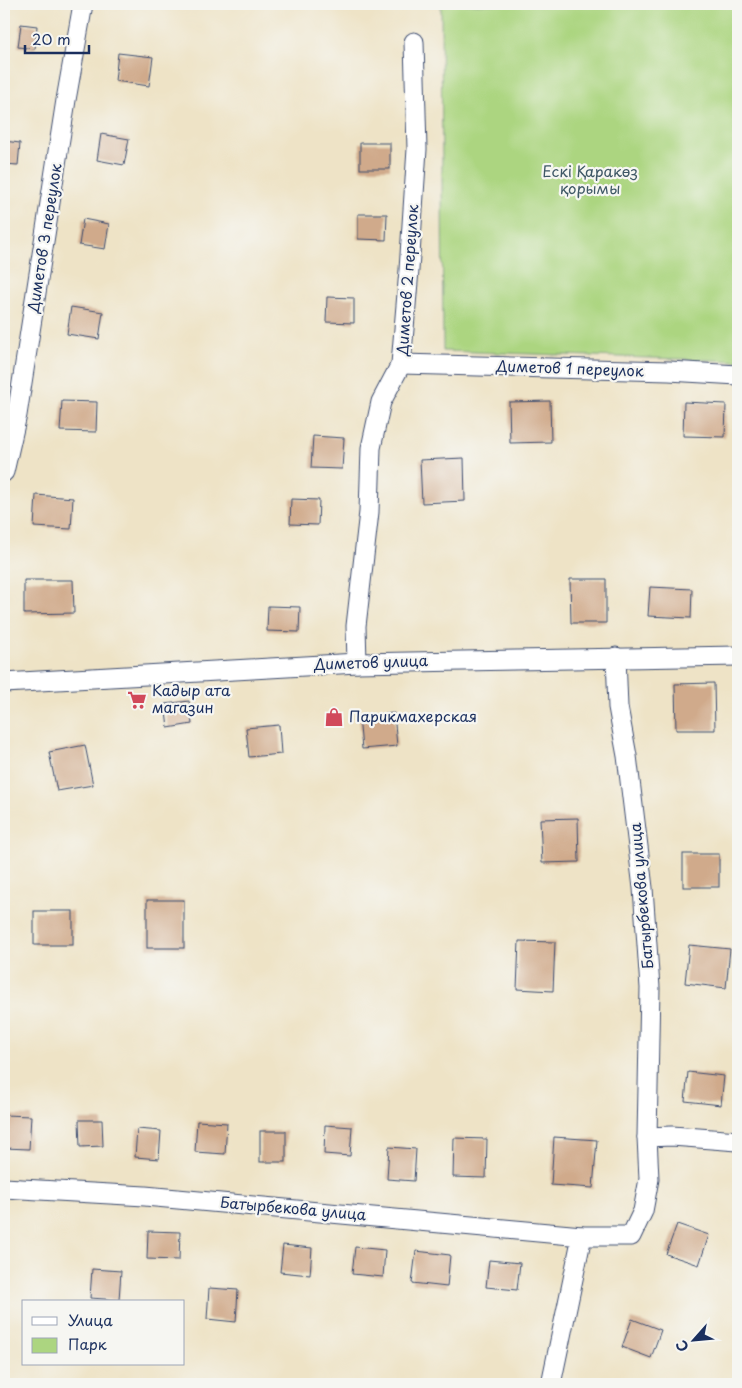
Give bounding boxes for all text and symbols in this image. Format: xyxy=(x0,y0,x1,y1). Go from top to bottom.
scale bar xyxy=(25,22,89,54)
text: 20 m xyxy=(32,27,71,50)
park label: Ескі Қаракөз қорымы xyxy=(542,159,638,199)
street label: Диметов 3 переулок xyxy=(20,161,67,315)
street label: Диметов 2 переулок xyxy=(390,203,423,357)
street label: Диметов 1 переулок xyxy=(495,353,644,382)
street label: Диметов улица xyxy=(313,648,429,675)
place label: Кадыр ата магазин xyxy=(152,678,231,718)
supermarket icon: Кадыр ата магазин xyxy=(126,689,148,711)
place label: Парикмахерская xyxy=(349,704,477,727)
shop icon: Парикмахерская xyxy=(323,706,345,728)
street label: Батырбекова улица xyxy=(623,821,658,970)
street label: Батырбекова улица xyxy=(219,1190,368,1225)
legend xyxy=(22,1300,185,1366)
text: Улица xyxy=(68,1308,113,1331)
north arrow xyxy=(670,1316,720,1366)
text: Парк xyxy=(68,1332,107,1355)
text: С xyxy=(670,1337,694,1356)

